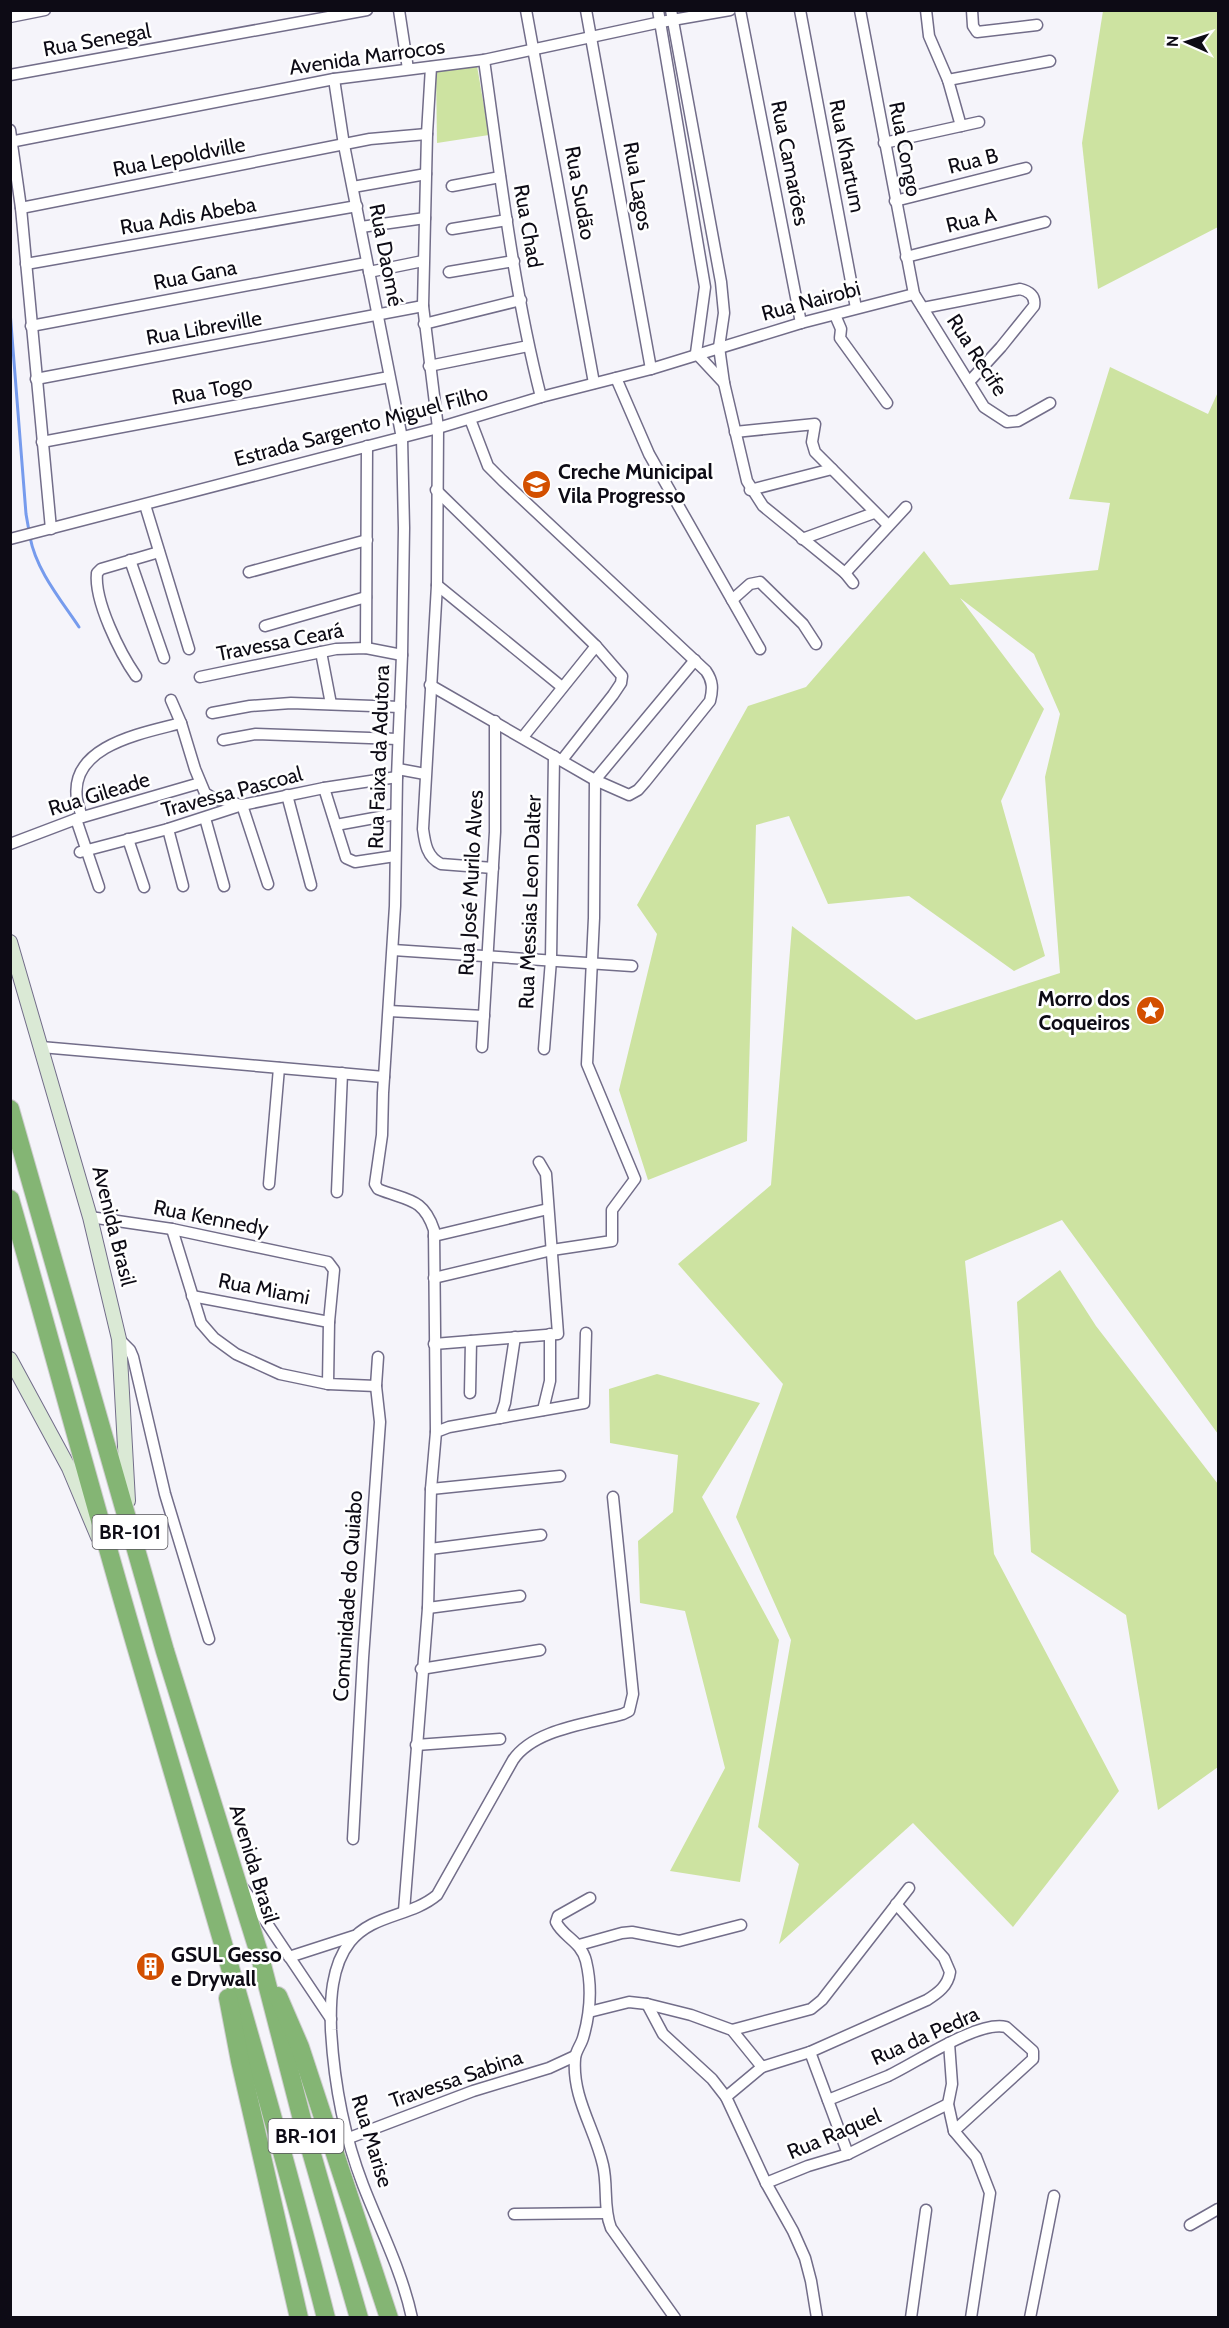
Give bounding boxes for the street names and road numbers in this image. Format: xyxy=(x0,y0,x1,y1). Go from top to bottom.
street label: Rua Senegal xyxy=(41,18,153,61)
street label: Avenida Marrocos xyxy=(287,33,447,80)
street label: Rua Khartum xyxy=(824,97,871,215)
street label: Rua Camarões xyxy=(766,98,815,228)
street label: Rua Congo xyxy=(884,99,927,198)
street label: Rua Lepoldville xyxy=(111,131,247,182)
street label: Rua Lagos xyxy=(618,140,659,232)
street label: Rua B xyxy=(945,142,1001,179)
street label: Rua Sudão xyxy=(560,144,601,242)
street label: Rua Chad xyxy=(509,182,548,270)
street label: Rua Adis Abeba xyxy=(118,191,258,240)
street label: Rua Daomé xyxy=(364,201,409,309)
street label: Rua A xyxy=(943,201,999,238)
street label: Rua Gana xyxy=(151,254,239,295)
street label: Rua Nairobi xyxy=(759,275,863,326)
street label: Rua Libreville xyxy=(144,305,264,350)
street label: Rua Recife xyxy=(942,309,1013,401)
street label: Rua Togo xyxy=(170,369,254,410)
street label: Estrada Sargento Miguel Filho xyxy=(231,380,490,471)
street label: Travessa Ceará xyxy=(214,617,345,666)
street label: Rua Faixa da Adutora xyxy=(363,665,394,849)
street label: Travessa Pascoal xyxy=(159,761,305,822)
street label: Rua Gileade xyxy=(45,766,153,821)
street label: Rua José Murilo Alves xyxy=(453,789,488,977)
street label: Rua Messias Leon Dalter xyxy=(513,794,546,1010)
street label: Avenida Brasil xyxy=(87,1163,141,1289)
street label: Rua Kennedy xyxy=(151,1194,271,1241)
street label: Rua Miami xyxy=(216,1267,312,1310)
street label: Comunidade do Quiabo xyxy=(328,1490,367,1702)
road number: BR-101 xyxy=(92,1515,168,1549)
street label: Avenida Brasil xyxy=(225,1801,284,1926)
street label: Rua da Pedra xyxy=(867,2001,983,2070)
street label: Travessa Sabina xyxy=(386,2044,526,2113)
street label: Rua Marise xyxy=(347,2091,399,2191)
street label: Rua Raquel xyxy=(783,2103,884,2164)
road number: BR-101 xyxy=(268,2119,344,2153)

